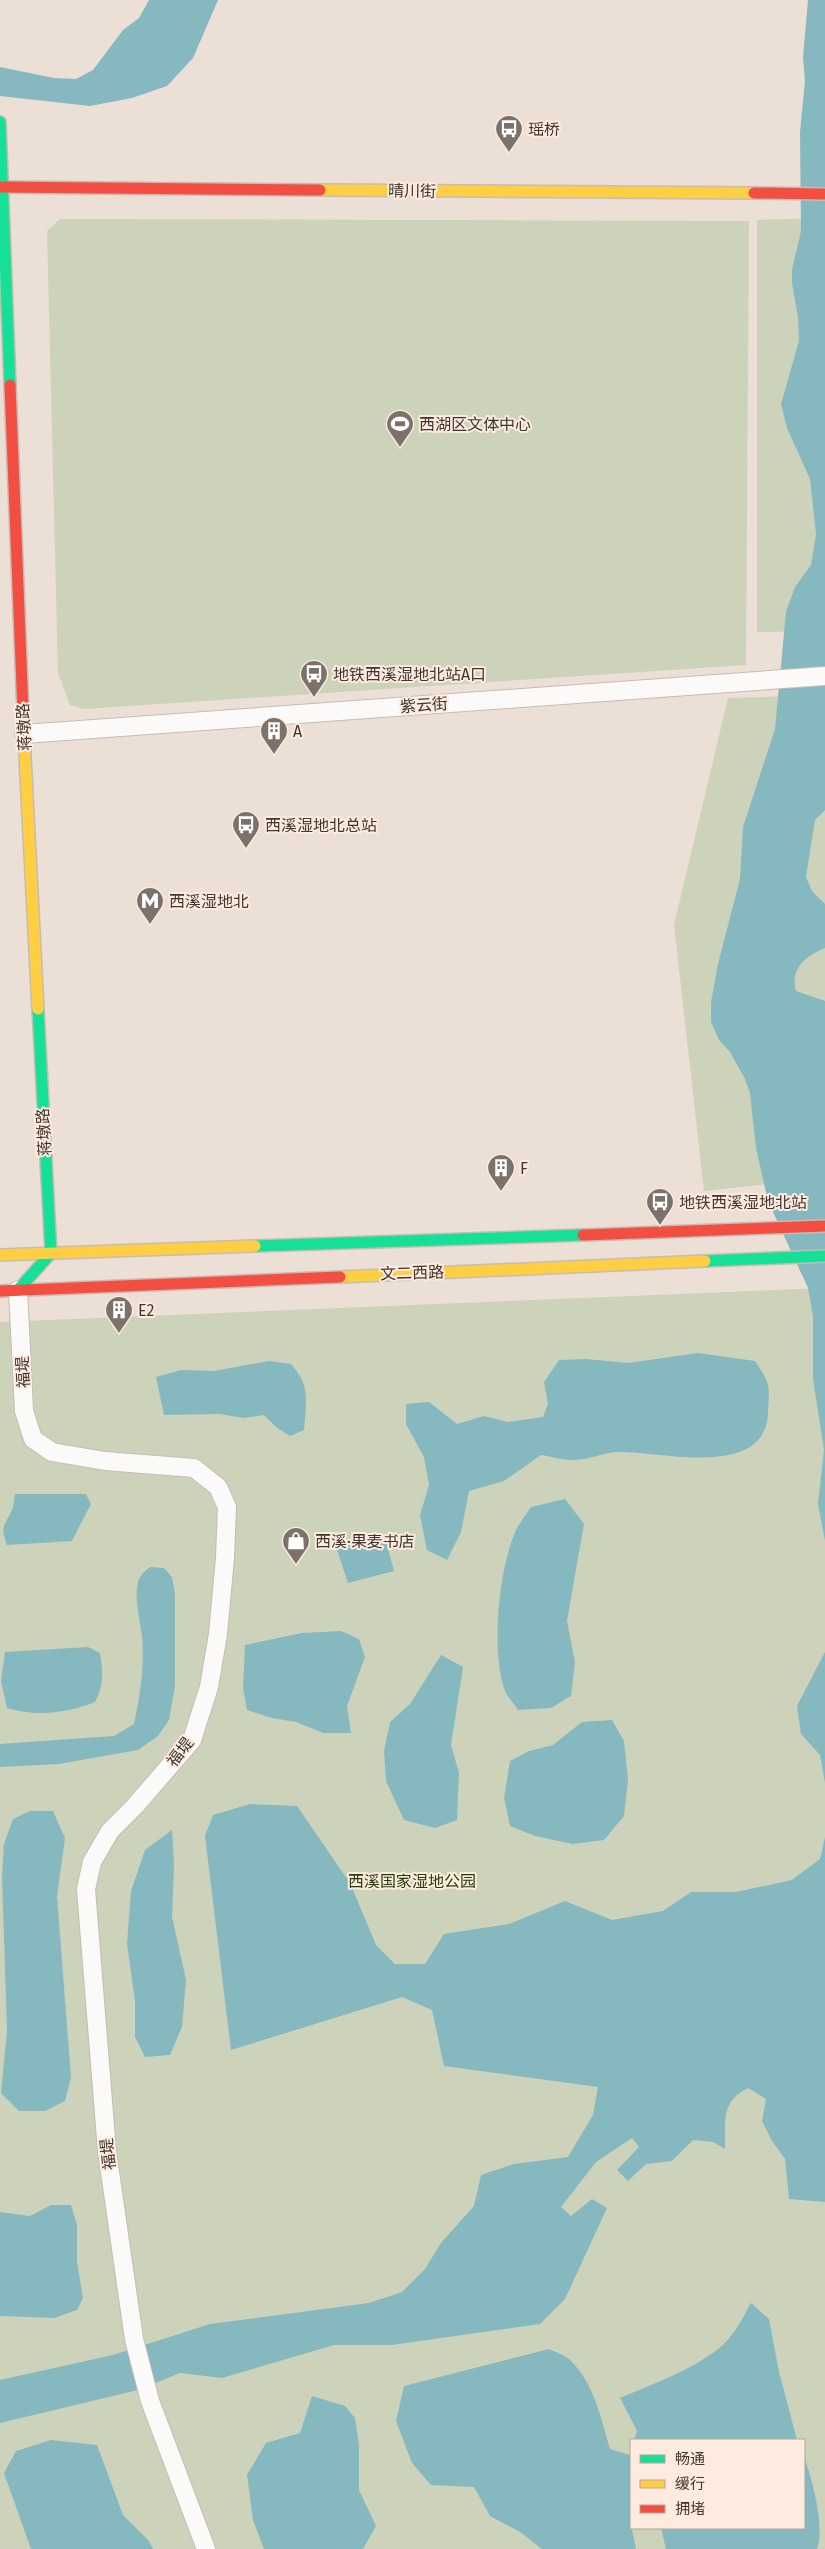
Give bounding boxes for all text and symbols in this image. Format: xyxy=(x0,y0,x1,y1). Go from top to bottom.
bus stop icon: 瑶桥 xyxy=(494,114,524,153)
place label: 瑶桥 xyxy=(528,120,560,139)
street label: 晴川街 xyxy=(388,181,436,201)
sports icon: 西湖区文体中心 xyxy=(385,409,415,448)
place label: 西湖区文体中心 xyxy=(419,415,531,434)
bus stop icon: 地铁西溪湿地北站A口 xyxy=(299,659,329,698)
place label: 地铁西溪湿地北站A口 xyxy=(333,665,486,684)
street label: 紫云街 xyxy=(399,694,449,716)
street label: 蒋墩路 xyxy=(13,703,35,751)
building icon: A xyxy=(259,716,289,755)
place label: A xyxy=(293,722,303,741)
bus stop icon: 西溪湿地北总站 xyxy=(231,810,261,849)
place label: 西溪湿地北总站 xyxy=(265,816,377,835)
metro station icon: 西溪湿地北 xyxy=(135,886,165,925)
place label: 西溪湿地北 xyxy=(169,892,249,911)
street label: 蒋墩路 xyxy=(33,1108,55,1156)
building icon: F xyxy=(486,1153,516,1192)
place label: F xyxy=(520,1159,528,1178)
bus stop icon: 地铁西溪湿地北站 xyxy=(645,1187,675,1226)
place label: 地铁西溪湿地北站 xyxy=(679,1193,807,1212)
street label: 文二西路 xyxy=(380,1262,444,1284)
building icon: E2 xyxy=(104,1295,134,1334)
place label: E2 xyxy=(138,1301,155,1320)
street label: 福堤 xyxy=(13,1356,33,1388)
shop icon: 西溪·果麦书店 xyxy=(281,1526,311,1565)
place label: 西溪·果麦书店 xyxy=(315,1532,415,1551)
street label: 福堤 xyxy=(163,1733,197,1771)
park label: 西溪国家湿地公园 xyxy=(348,1872,476,1891)
street label: 福堤 xyxy=(97,2137,119,2171)
legend xyxy=(630,2439,805,2529)
text: 畅通 xyxy=(675,2450,705,2468)
text: 缓行 xyxy=(675,2475,705,2493)
text: 拥堵 xyxy=(675,2500,705,2518)

